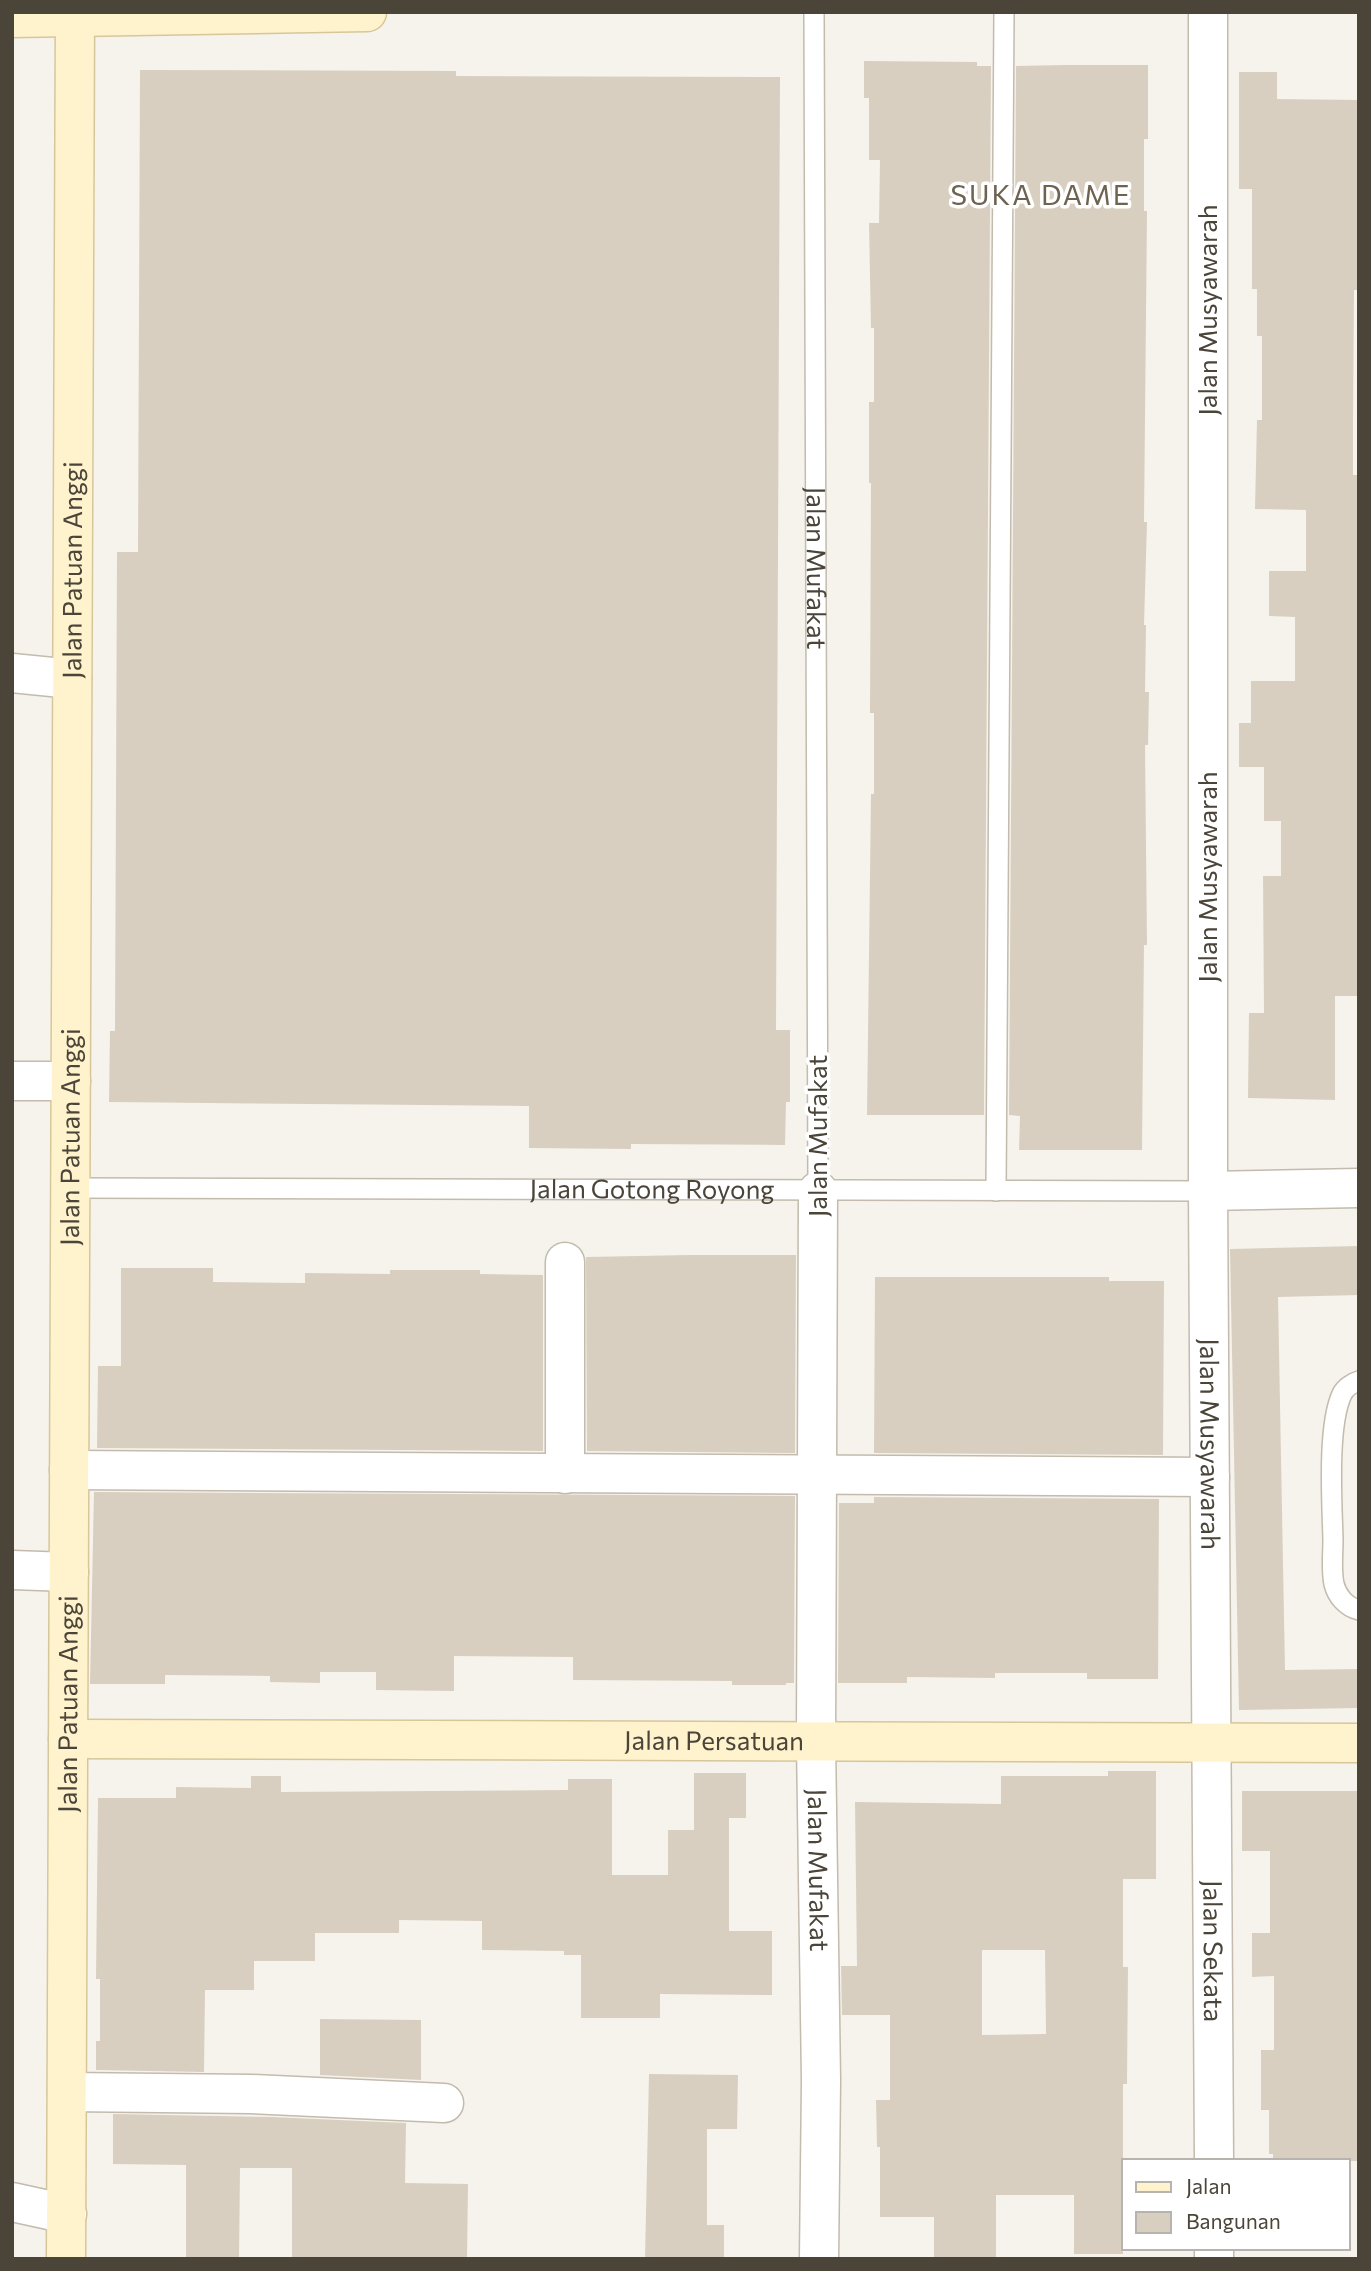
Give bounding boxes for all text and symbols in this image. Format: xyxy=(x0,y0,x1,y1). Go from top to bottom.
district label: SUKA DAME xyxy=(951,177,1131,211)
street label: Jalan Musyawarah xyxy=(1191,204,1222,416)
street label: Jalan Patuan Anggi xyxy=(55,461,87,679)
street label: Jalan Mufakat xyxy=(802,487,833,649)
street label: Jalan Musyawarah xyxy=(1191,771,1222,983)
street label: Jalan Patuan Anggi xyxy=(53,1028,85,1246)
street label: Jalan Mufakat xyxy=(801,1055,832,1217)
street label: Jalan Gotong Royong xyxy=(529,1172,775,1204)
street label: Jalan Musyawarah xyxy=(1195,1338,1227,1550)
street label: Jalan Patuan Anggi xyxy=(51,1595,83,1813)
street label: Jalan Persatuan xyxy=(624,1724,804,1755)
street label: Jalan Mufakat xyxy=(803,1788,836,1952)
street label: Jalan Sekata xyxy=(1198,1880,1230,2022)
legend xyxy=(1122,2159,1350,2250)
text: Jalan xyxy=(1186,2173,1231,2198)
text: Bangunan xyxy=(1186,2208,1281,2233)

